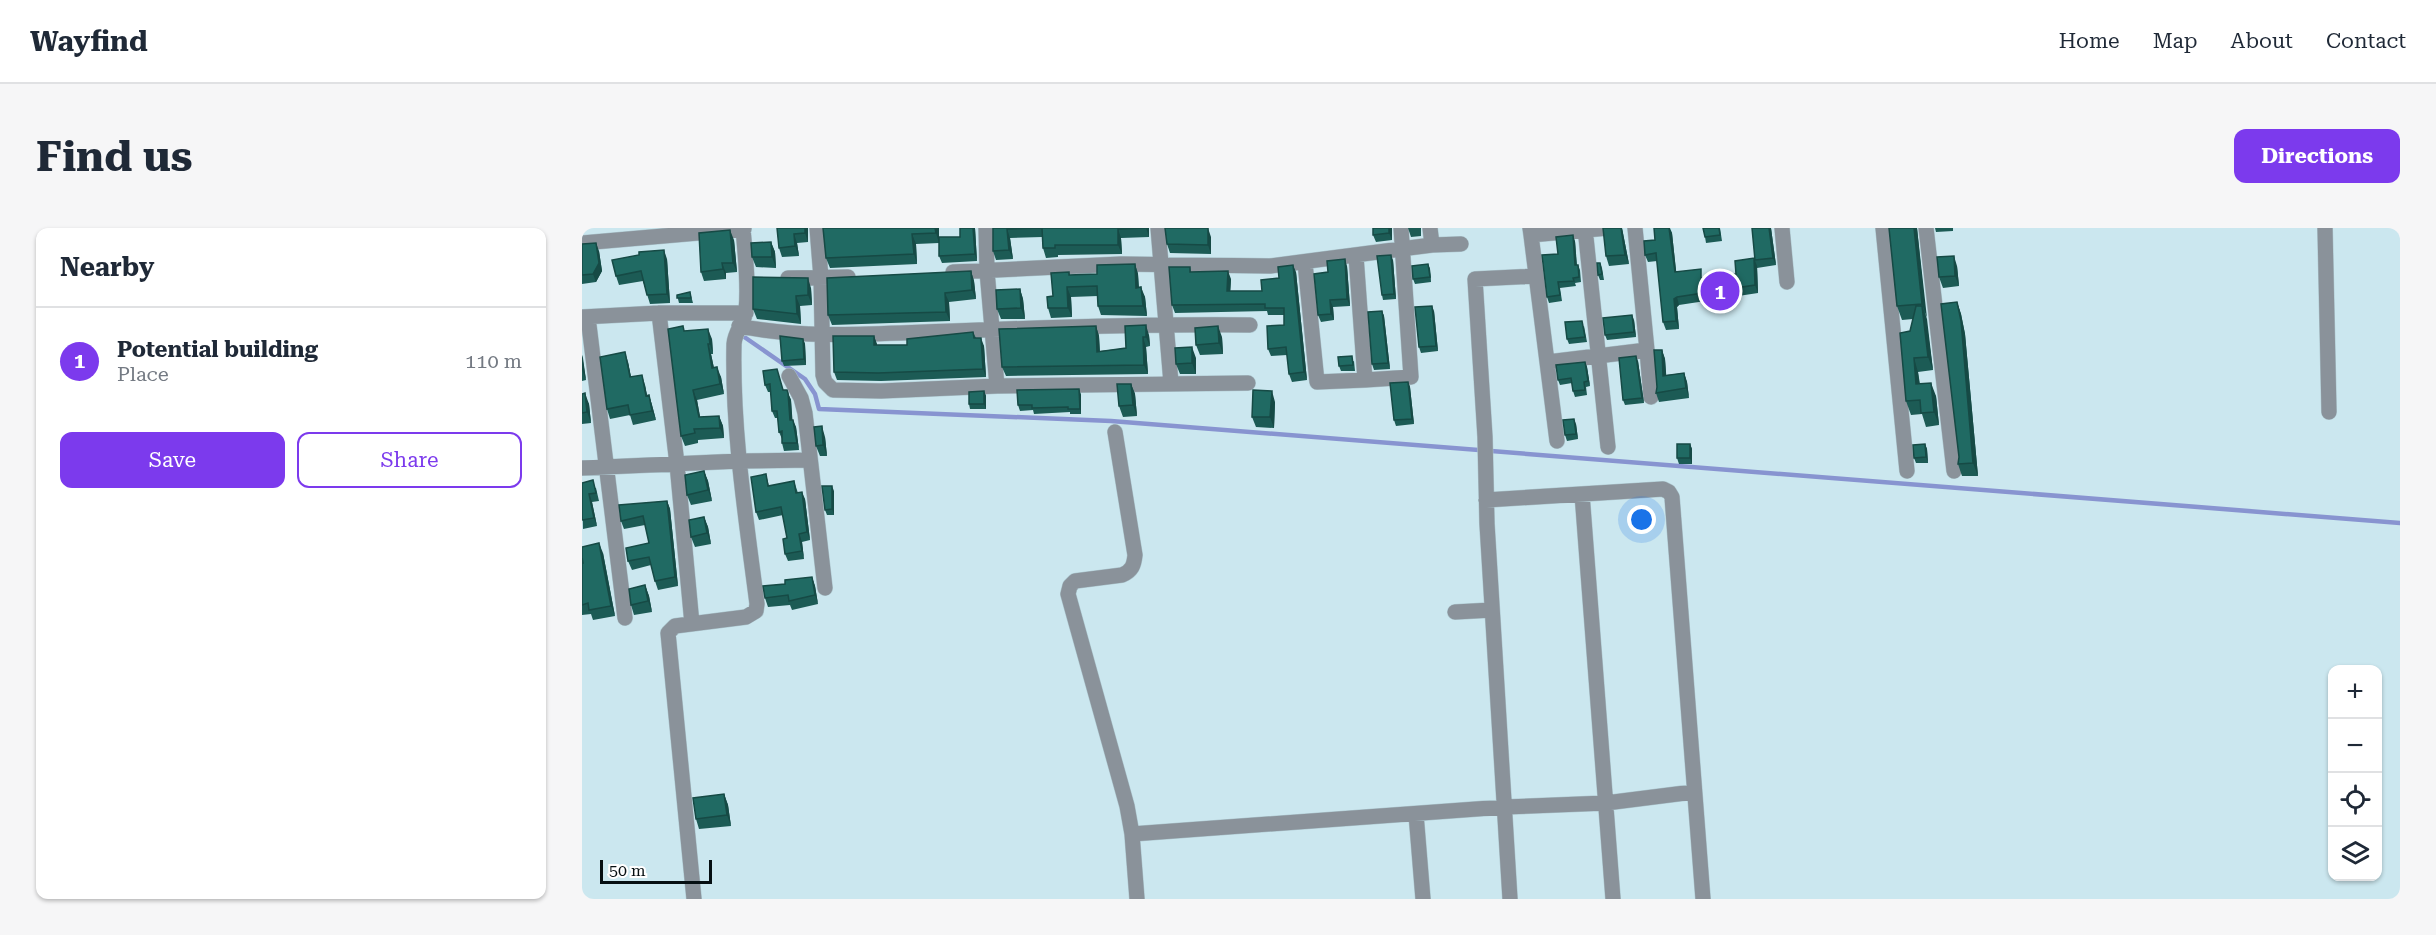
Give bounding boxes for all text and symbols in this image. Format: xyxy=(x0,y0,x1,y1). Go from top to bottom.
text: Wayfind xyxy=(30,25,148,58)
text: Home xyxy=(2059,29,2120,53)
text: Map xyxy=(2153,29,2198,53)
text: About xyxy=(2231,29,2293,53)
text: Contact xyxy=(2326,29,2406,53)
button: Directions xyxy=(2234,129,2400,183)
text: Find us xyxy=(36,132,193,181)
text: Nearby xyxy=(60,252,154,282)
pin: 1 xyxy=(1700,268,1740,314)
text: Potential building xyxy=(117,337,318,362)
text: 1 xyxy=(74,349,85,373)
text: 110 m xyxy=(465,349,522,373)
text: Place xyxy=(117,362,169,386)
button: Save xyxy=(60,432,285,488)
button: Share xyxy=(297,432,522,488)
your location xyxy=(1627,505,1656,534)
map controls xyxy=(2328,665,2382,881)
button: + xyxy=(2328,665,2382,719)
button: − xyxy=(2328,719,2382,773)
button: locate xyxy=(2328,773,2382,827)
button: layers xyxy=(2328,827,2382,881)
scale bar xyxy=(600,857,712,884)
text: 50 m xyxy=(609,861,646,880)

